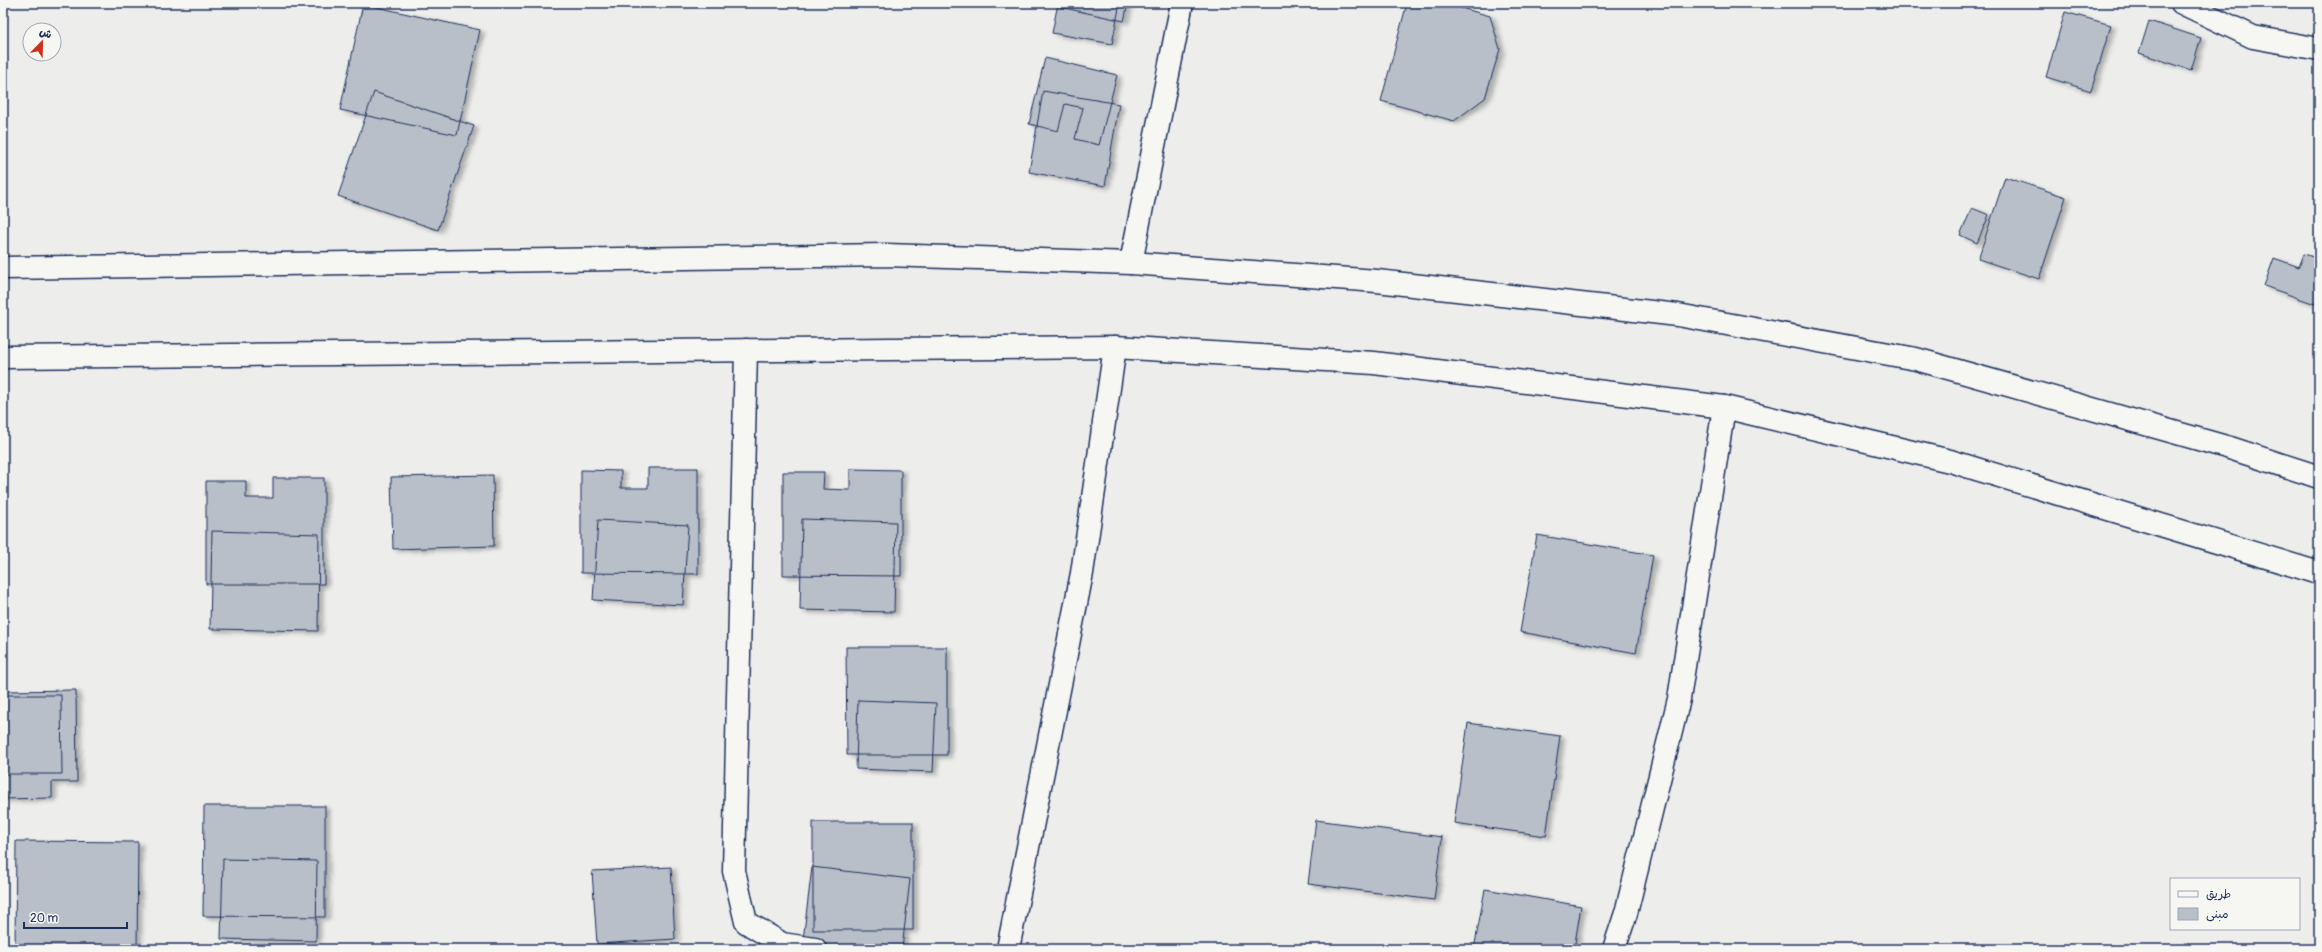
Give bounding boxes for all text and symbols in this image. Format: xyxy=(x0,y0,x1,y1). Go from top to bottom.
north arrow xyxy=(22,22,62,62)
text: ش xyxy=(38,25,54,42)
legend xyxy=(2170,878,2300,930)
text: طريق xyxy=(2206,887,2231,902)
scale bar xyxy=(24,904,127,930)
text: مبنى xyxy=(2206,907,2229,922)
text: 20 m xyxy=(30,911,59,926)

